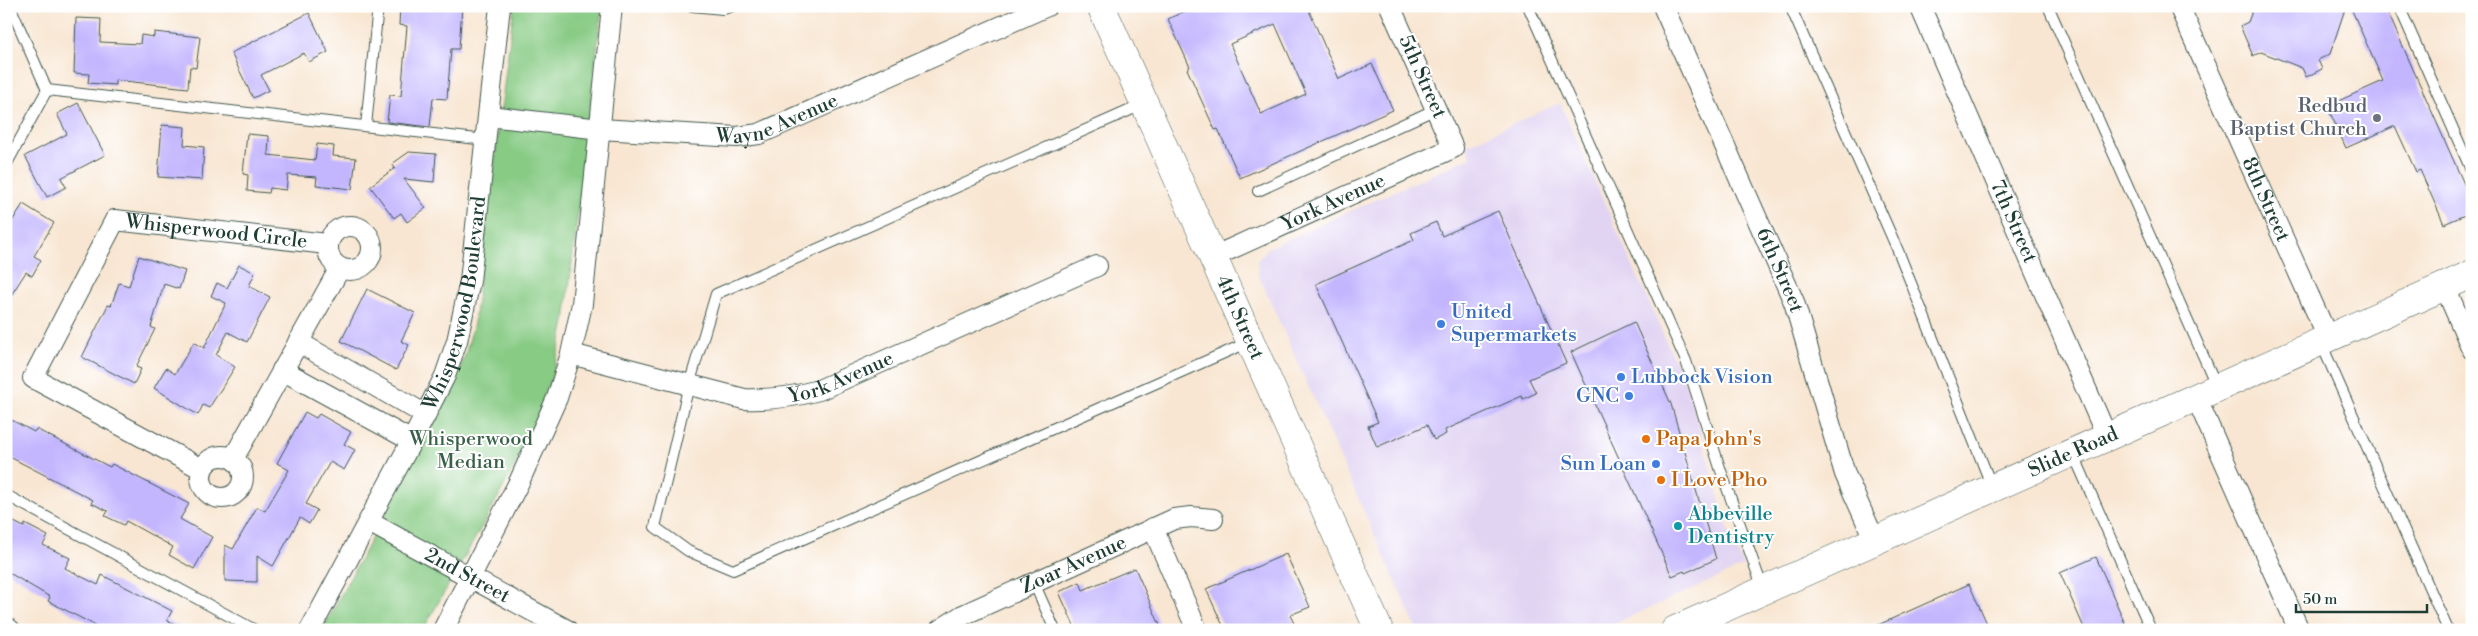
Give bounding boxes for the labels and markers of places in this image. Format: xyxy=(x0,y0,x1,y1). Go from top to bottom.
place label: Redbud Baptist Church xyxy=(2229,94,2368,142)
marker: Redbud Baptist Church xyxy=(2371,112,2383,124)
place label: United Supermarkets xyxy=(1451,300,1577,348)
marker: United Supermarkets xyxy=(1435,318,1447,330)
place label: Lubbock Vision xyxy=(1631,365,1773,390)
marker: Lubbock Vision xyxy=(1615,371,1627,383)
place label: GNC xyxy=(1576,384,1619,409)
marker: GNC xyxy=(1623,390,1635,402)
place label: Papa John's xyxy=(1656,427,1761,452)
marker: Papa John's xyxy=(1640,433,1652,445)
place label: Sun Loan xyxy=(1561,452,1646,477)
marker: Sun Loan xyxy=(1650,458,1662,470)
place label: I Love Pho xyxy=(1671,468,1767,493)
marker: I Love Pho xyxy=(1655,474,1667,486)
place label: Abbeville Dentistry xyxy=(1687,502,1775,550)
marker: Abbeville Dentistry xyxy=(1672,520,1684,532)

